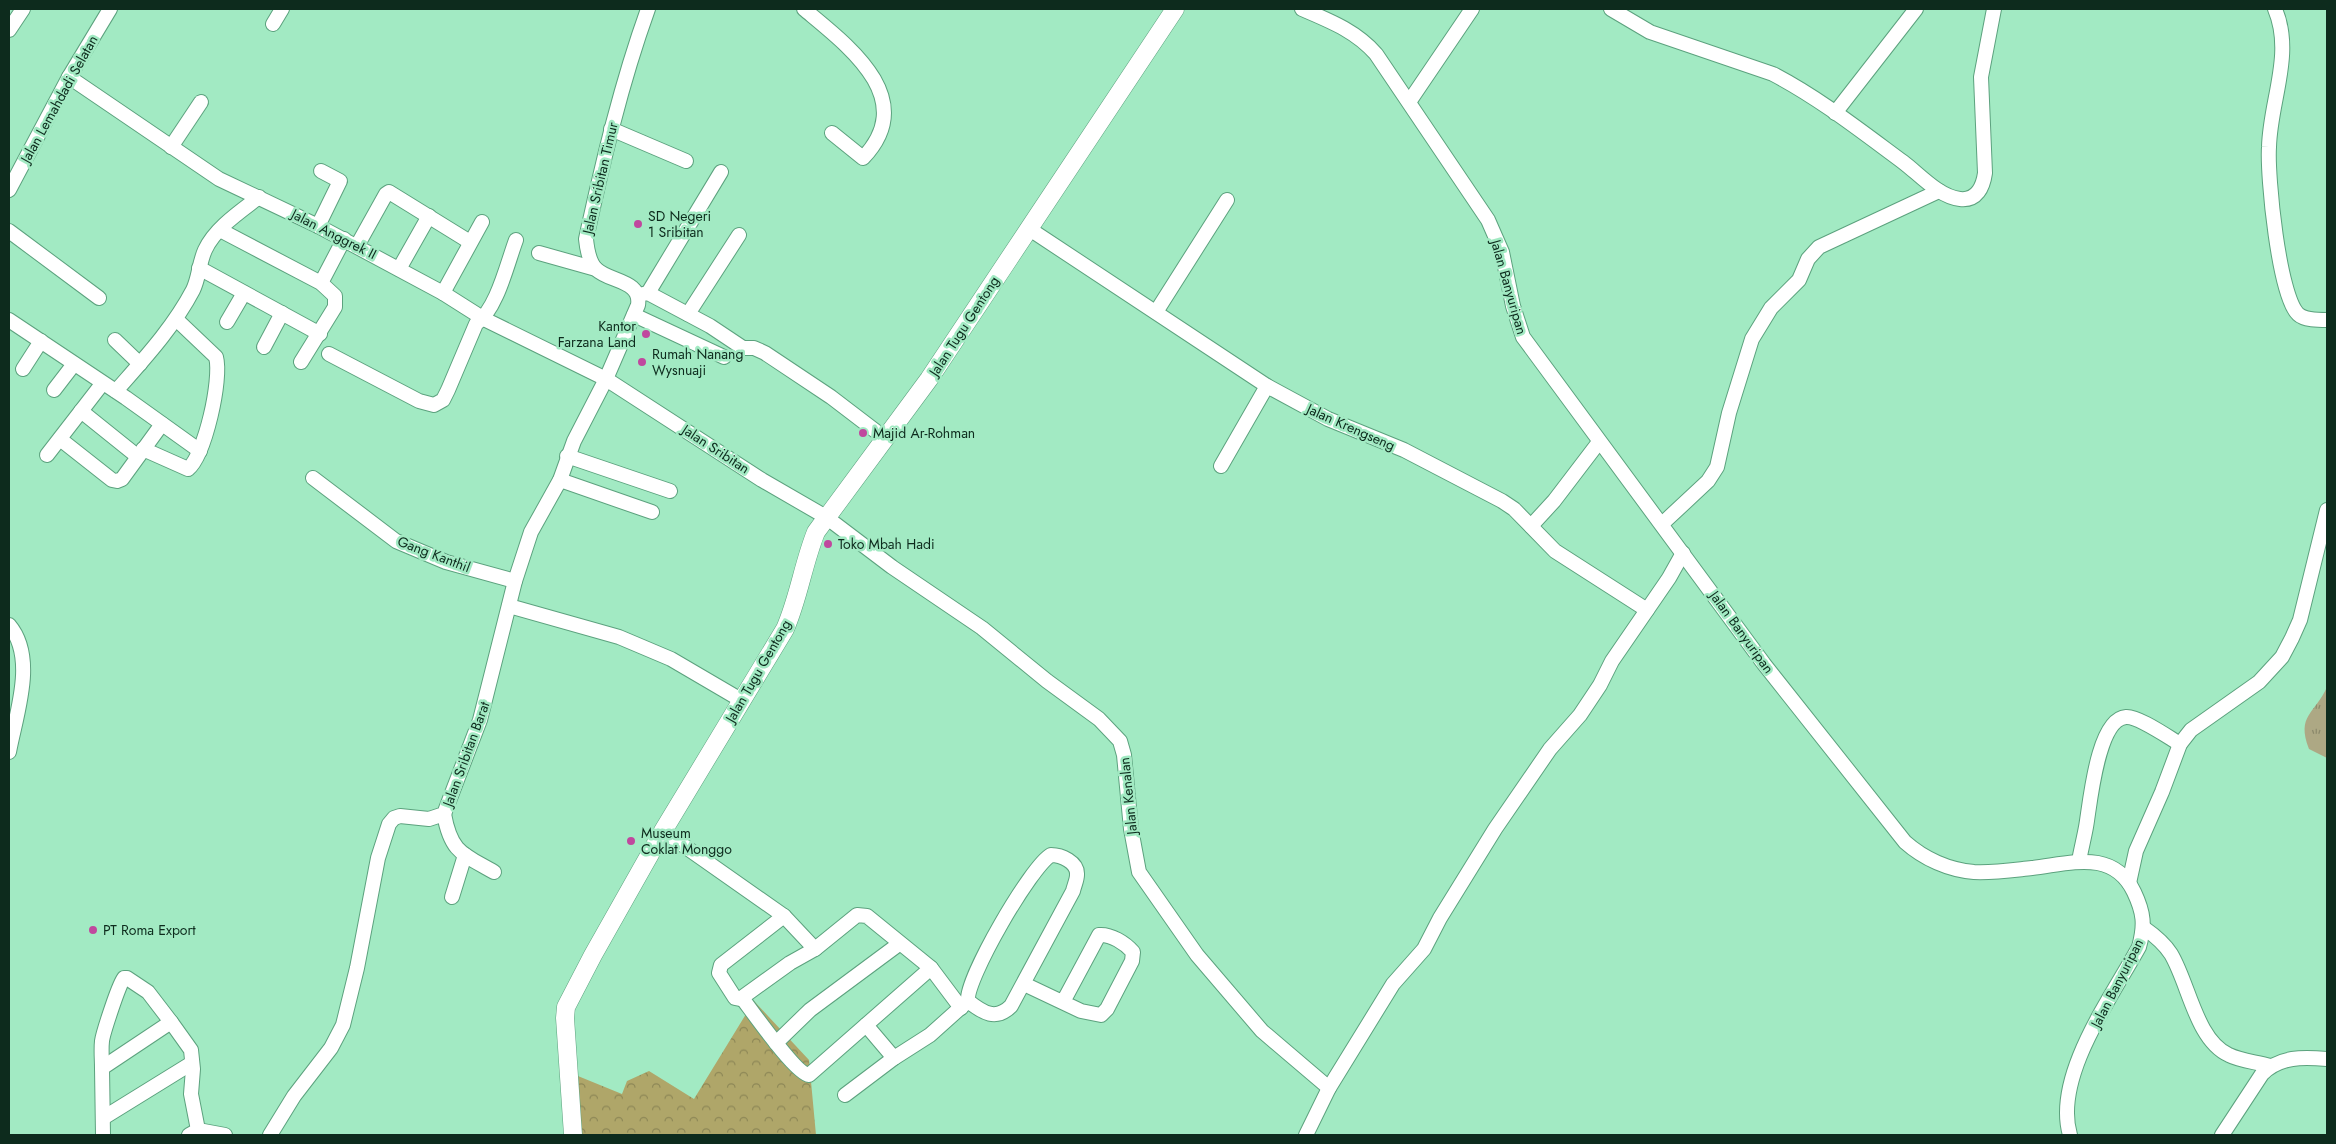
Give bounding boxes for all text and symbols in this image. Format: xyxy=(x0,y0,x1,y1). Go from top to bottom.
street label: Jalan Lemahdadi Selatan xyxy=(15,32,102,168)
street label: Jalan Sribitan Timur xyxy=(577,120,623,238)
street label: Jalan Anggrek II xyxy=(286,203,380,264)
place label: SD Negeri 1 Sribitan xyxy=(648,206,711,242)
marker: SD Negeri 1 Sribitan xyxy=(632,218,644,230)
street label: Jalan Banyuripan xyxy=(1485,235,1532,337)
street label: Jalan Tugu Gentong xyxy=(923,272,1004,382)
place label: Kantor Farzana Land xyxy=(558,316,636,352)
marker: Kantor Farzana Land xyxy=(640,328,652,340)
place label: Rumah Nanang Wysnuaji xyxy=(652,344,743,380)
marker: Rumah Nanang Wysnuaji xyxy=(636,356,648,368)
street label: Jalan Krengseng xyxy=(1302,398,1398,455)
street label: Jalan Sribitan xyxy=(677,419,754,478)
place label: Majid Ar-Rohman xyxy=(873,423,975,443)
marker: Majid Ar-Rohman xyxy=(857,427,869,439)
street label: Gang Kanthil xyxy=(395,531,473,577)
place label: Toko Mbah Hadi xyxy=(838,534,935,554)
marker: Toko Mbah Hadi xyxy=(822,538,834,550)
street label: Jalan Banyuripan xyxy=(1704,585,1779,677)
street label: Jalan Tugu Gentong xyxy=(719,616,796,728)
street label: Jalan Sribitan Barat xyxy=(437,698,494,811)
street label: Jalan Kenalan xyxy=(1114,756,1142,838)
place label: Museum Coklat Monggo xyxy=(641,823,732,859)
marker: Museum Coklat Monggo xyxy=(625,835,637,847)
place label: PT Roma Export xyxy=(103,920,196,940)
marker: PT Roma Export xyxy=(87,924,99,936)
street label: Jalan Banyuripan xyxy=(2085,935,2148,1033)

